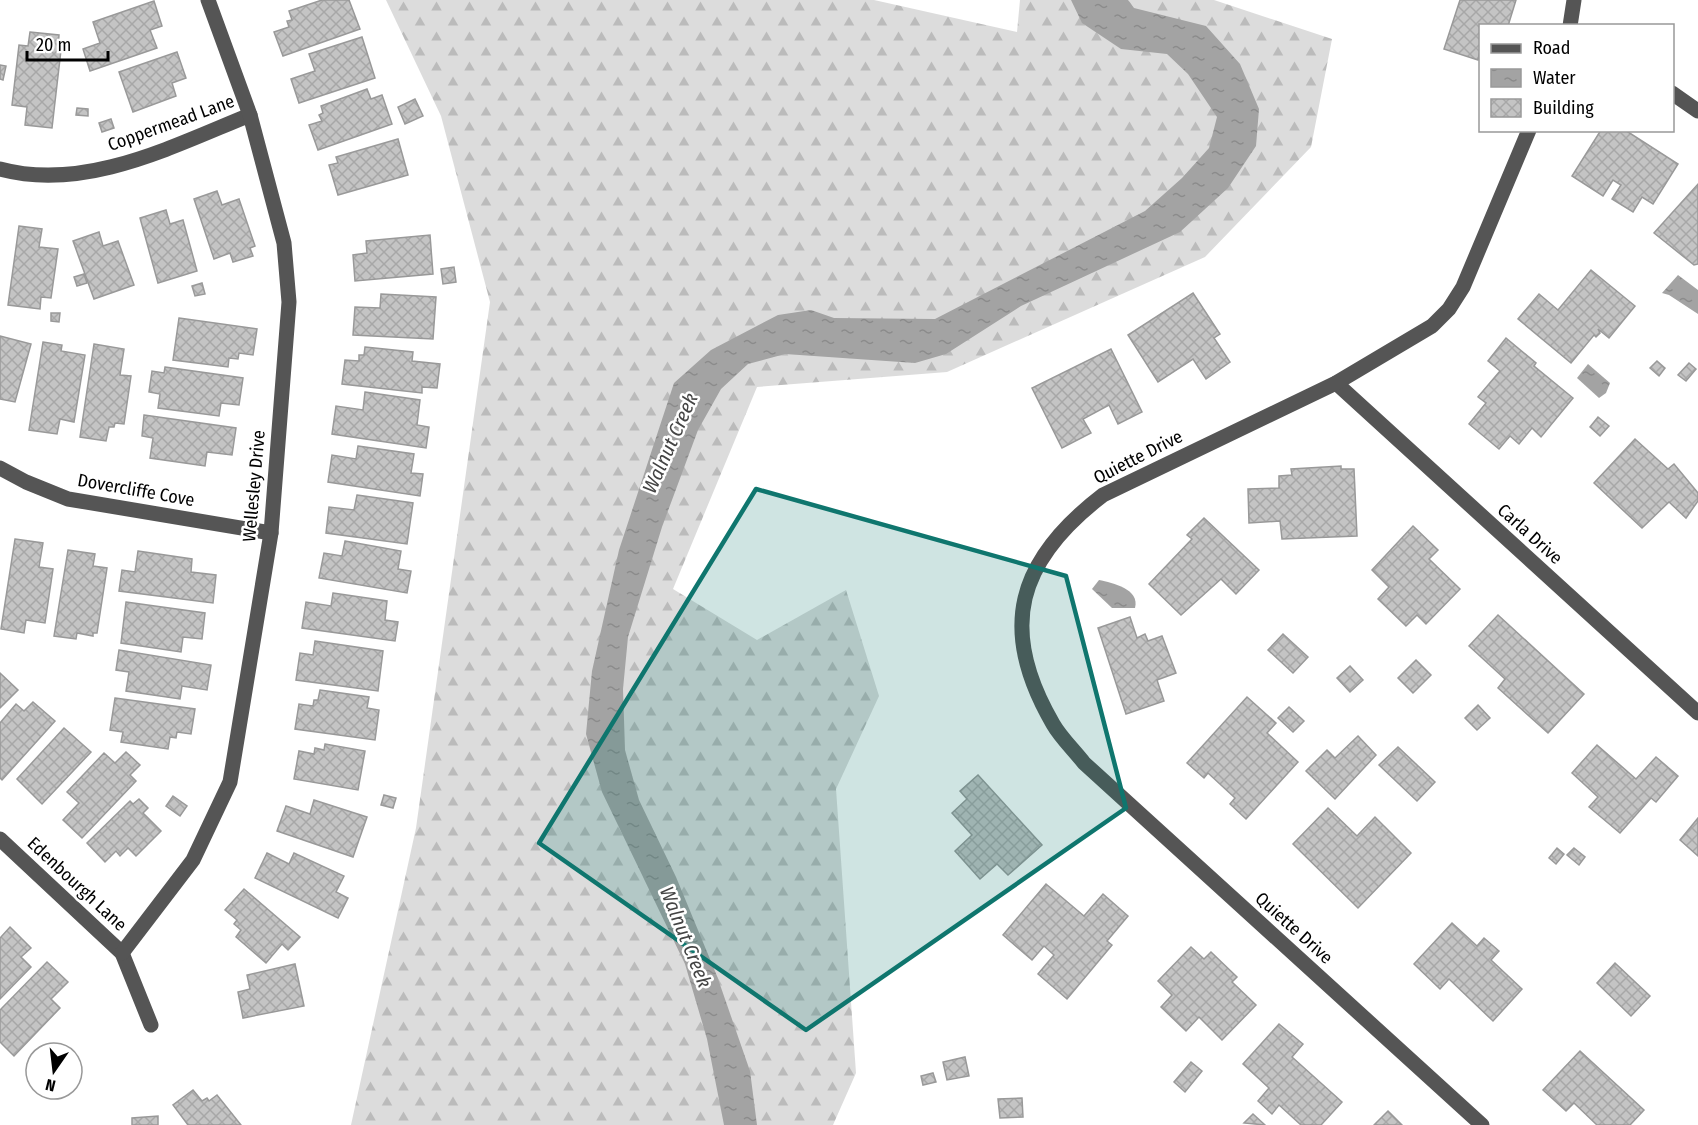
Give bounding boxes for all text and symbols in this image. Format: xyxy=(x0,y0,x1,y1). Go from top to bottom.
scale bar xyxy=(27,24,108,62)
legend xyxy=(1479,24,1674,132)
text: 20 m xyxy=(36,34,71,56)
text: Road xyxy=(1533,37,1570,59)
text: Water xyxy=(1533,67,1576,89)
street label: Coppermead Lane xyxy=(105,90,237,156)
text: Building xyxy=(1533,97,1594,119)
water label: Walnut Creek xyxy=(637,389,703,497)
street label: Quiette Drive xyxy=(1090,425,1186,489)
street label: Wellesley Drive xyxy=(238,429,270,543)
street label: Dovercliffe Cove xyxy=(76,469,196,511)
street label: Carla Drive xyxy=(1493,499,1567,569)
street label: Edenbourgh Lane xyxy=(23,832,131,936)
water label: Walnut Creek xyxy=(655,883,717,991)
street label: Quiette Drive xyxy=(1251,887,1337,969)
north arrow xyxy=(24,1041,84,1101)
text: N xyxy=(44,1075,57,1095)

